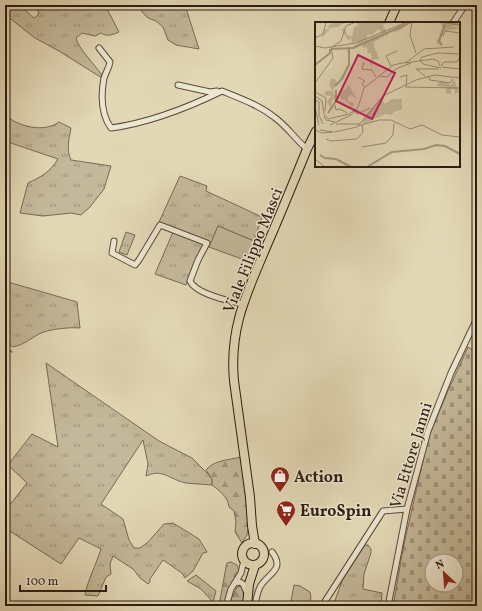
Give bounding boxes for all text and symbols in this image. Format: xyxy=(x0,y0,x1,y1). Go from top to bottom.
inset map xyxy=(315,22,460,167)
street label: Viale Filippo Masci xyxy=(219,185,289,317)
street label: Via Ettore Janni xyxy=(385,400,439,511)
shop icon: Action xyxy=(269,465,291,493)
place label: Action xyxy=(294,467,344,489)
supermarket icon: EuroSpin xyxy=(275,499,297,527)
place label: EuroSpin xyxy=(300,501,372,523)
north arrow xyxy=(424,553,464,593)
text: N xyxy=(433,557,447,574)
scale bar xyxy=(20,567,106,593)
text: 100 m xyxy=(26,574,59,590)

